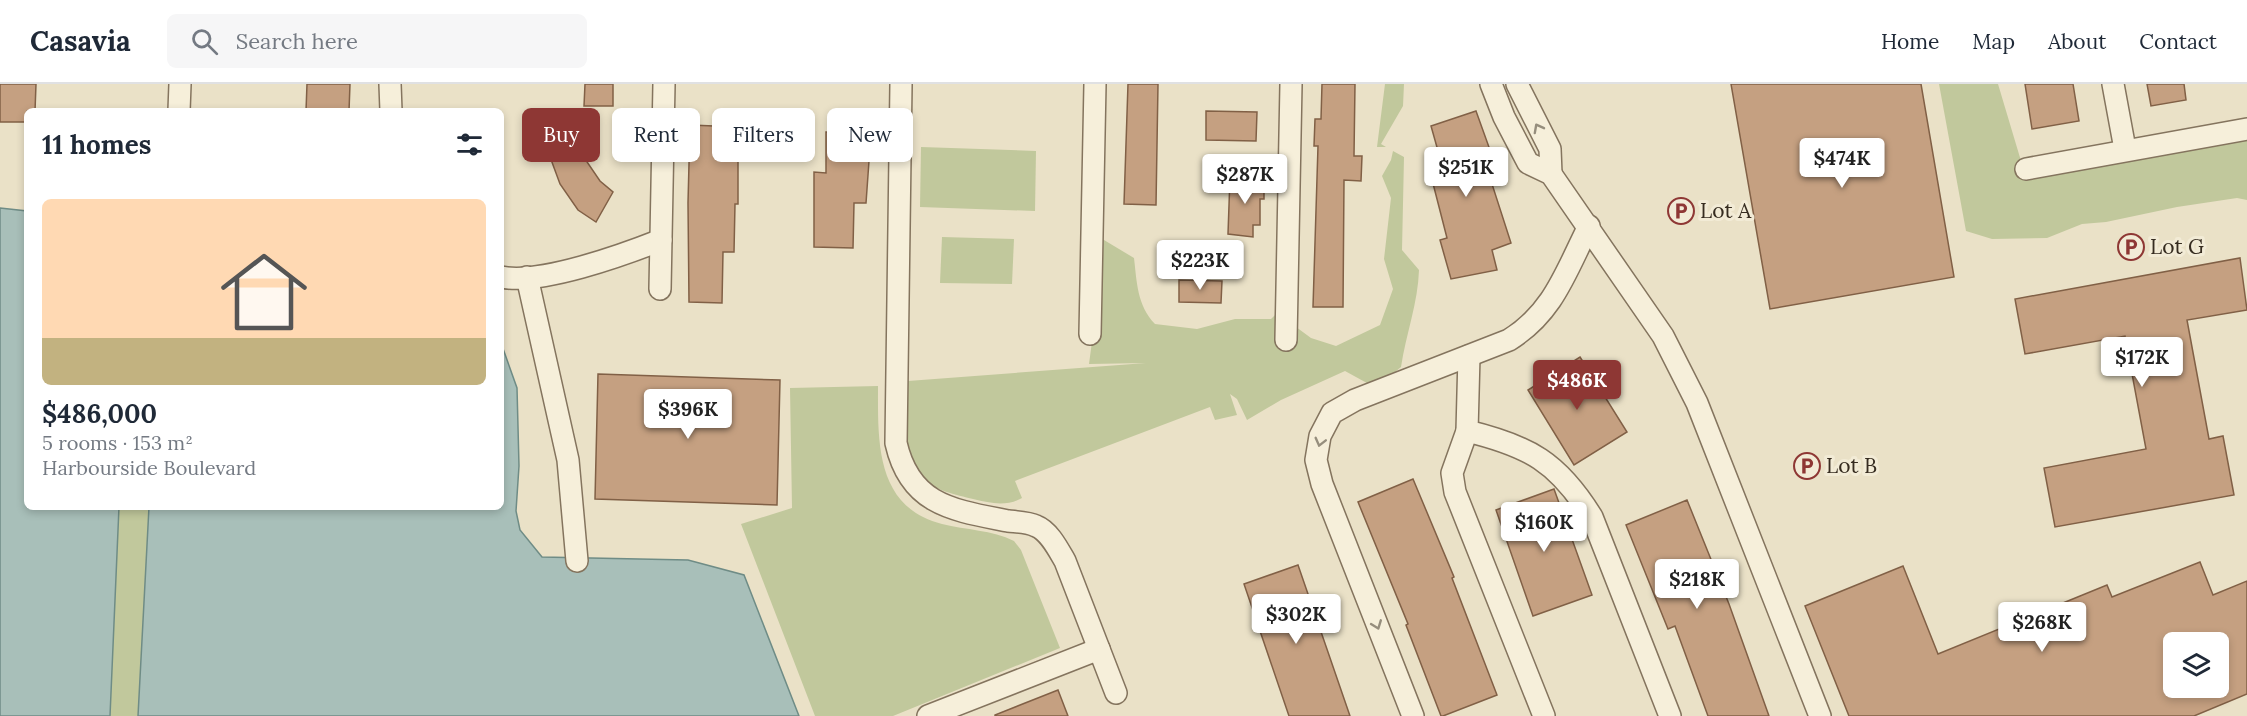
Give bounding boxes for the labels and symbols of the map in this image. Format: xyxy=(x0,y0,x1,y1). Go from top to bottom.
one-way arrow xyxy=(1534,124,1545,134)
pin: $474K xyxy=(1800,138,1884,189)
pin: $251K xyxy=(1424,147,1508,198)
pin: $287K xyxy=(1203,154,1287,205)
parking icon: Lot A xyxy=(1666,196,1696,226)
place label: Lot A xyxy=(1700,197,1752,224)
parking icon: Lot G xyxy=(2116,232,2146,262)
place label: Lot G xyxy=(2150,233,2204,260)
pin: $223K xyxy=(1158,240,1242,291)
pin: $172K xyxy=(2100,337,2184,388)
pin: $486K xyxy=(1535,360,1619,411)
pin: $396K xyxy=(646,389,730,440)
one-way arrow xyxy=(1315,437,1328,447)
parking icon: Lot B xyxy=(1792,451,1822,481)
place label: Lot B xyxy=(1826,452,1877,479)
pin: $160K xyxy=(1502,502,1586,553)
pin: $218K xyxy=(1655,559,1739,610)
pin: $302K xyxy=(1254,594,1338,645)
pin: $268K xyxy=(2000,602,2084,653)
one-way arrow xyxy=(1370,619,1382,630)

